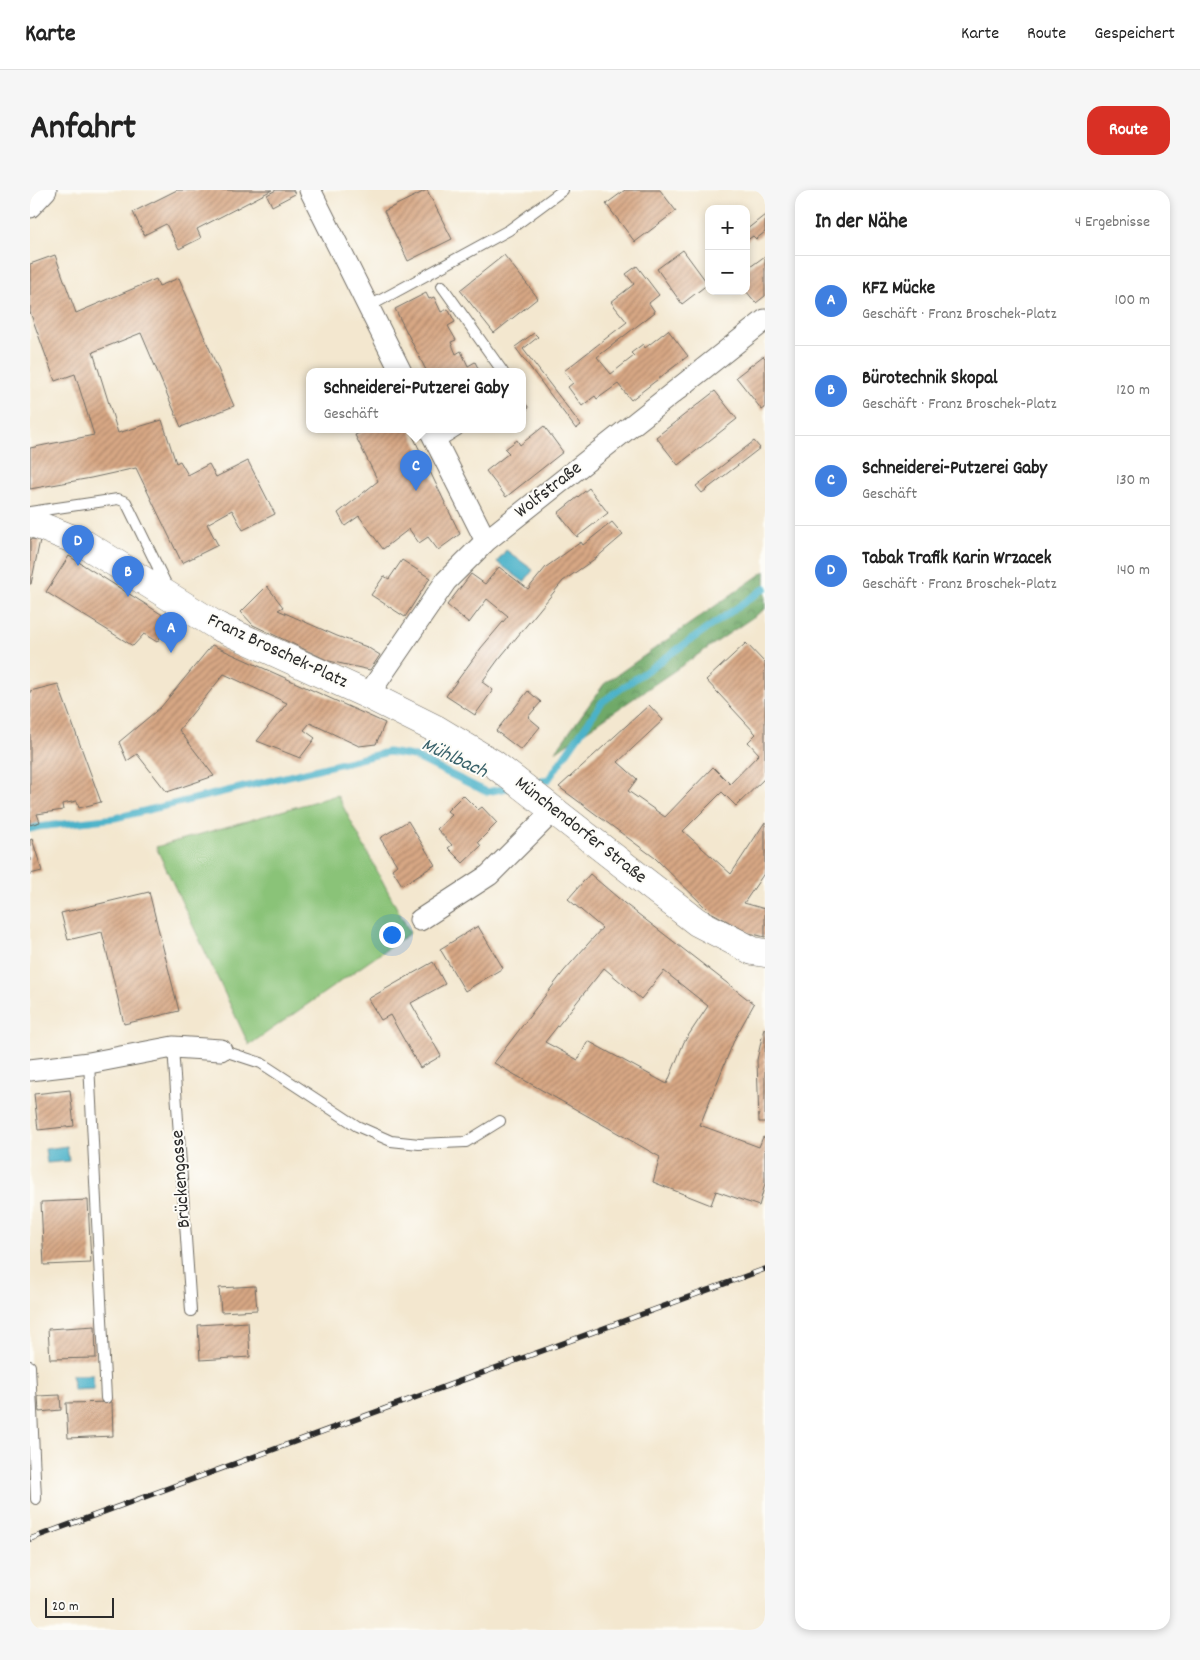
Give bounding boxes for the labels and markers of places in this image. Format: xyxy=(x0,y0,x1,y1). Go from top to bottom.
pin: C xyxy=(400,450,432,491)
pin: D xyxy=(62,525,94,566)
pin: B xyxy=(112,556,144,597)
pin: A xyxy=(155,612,187,653)

